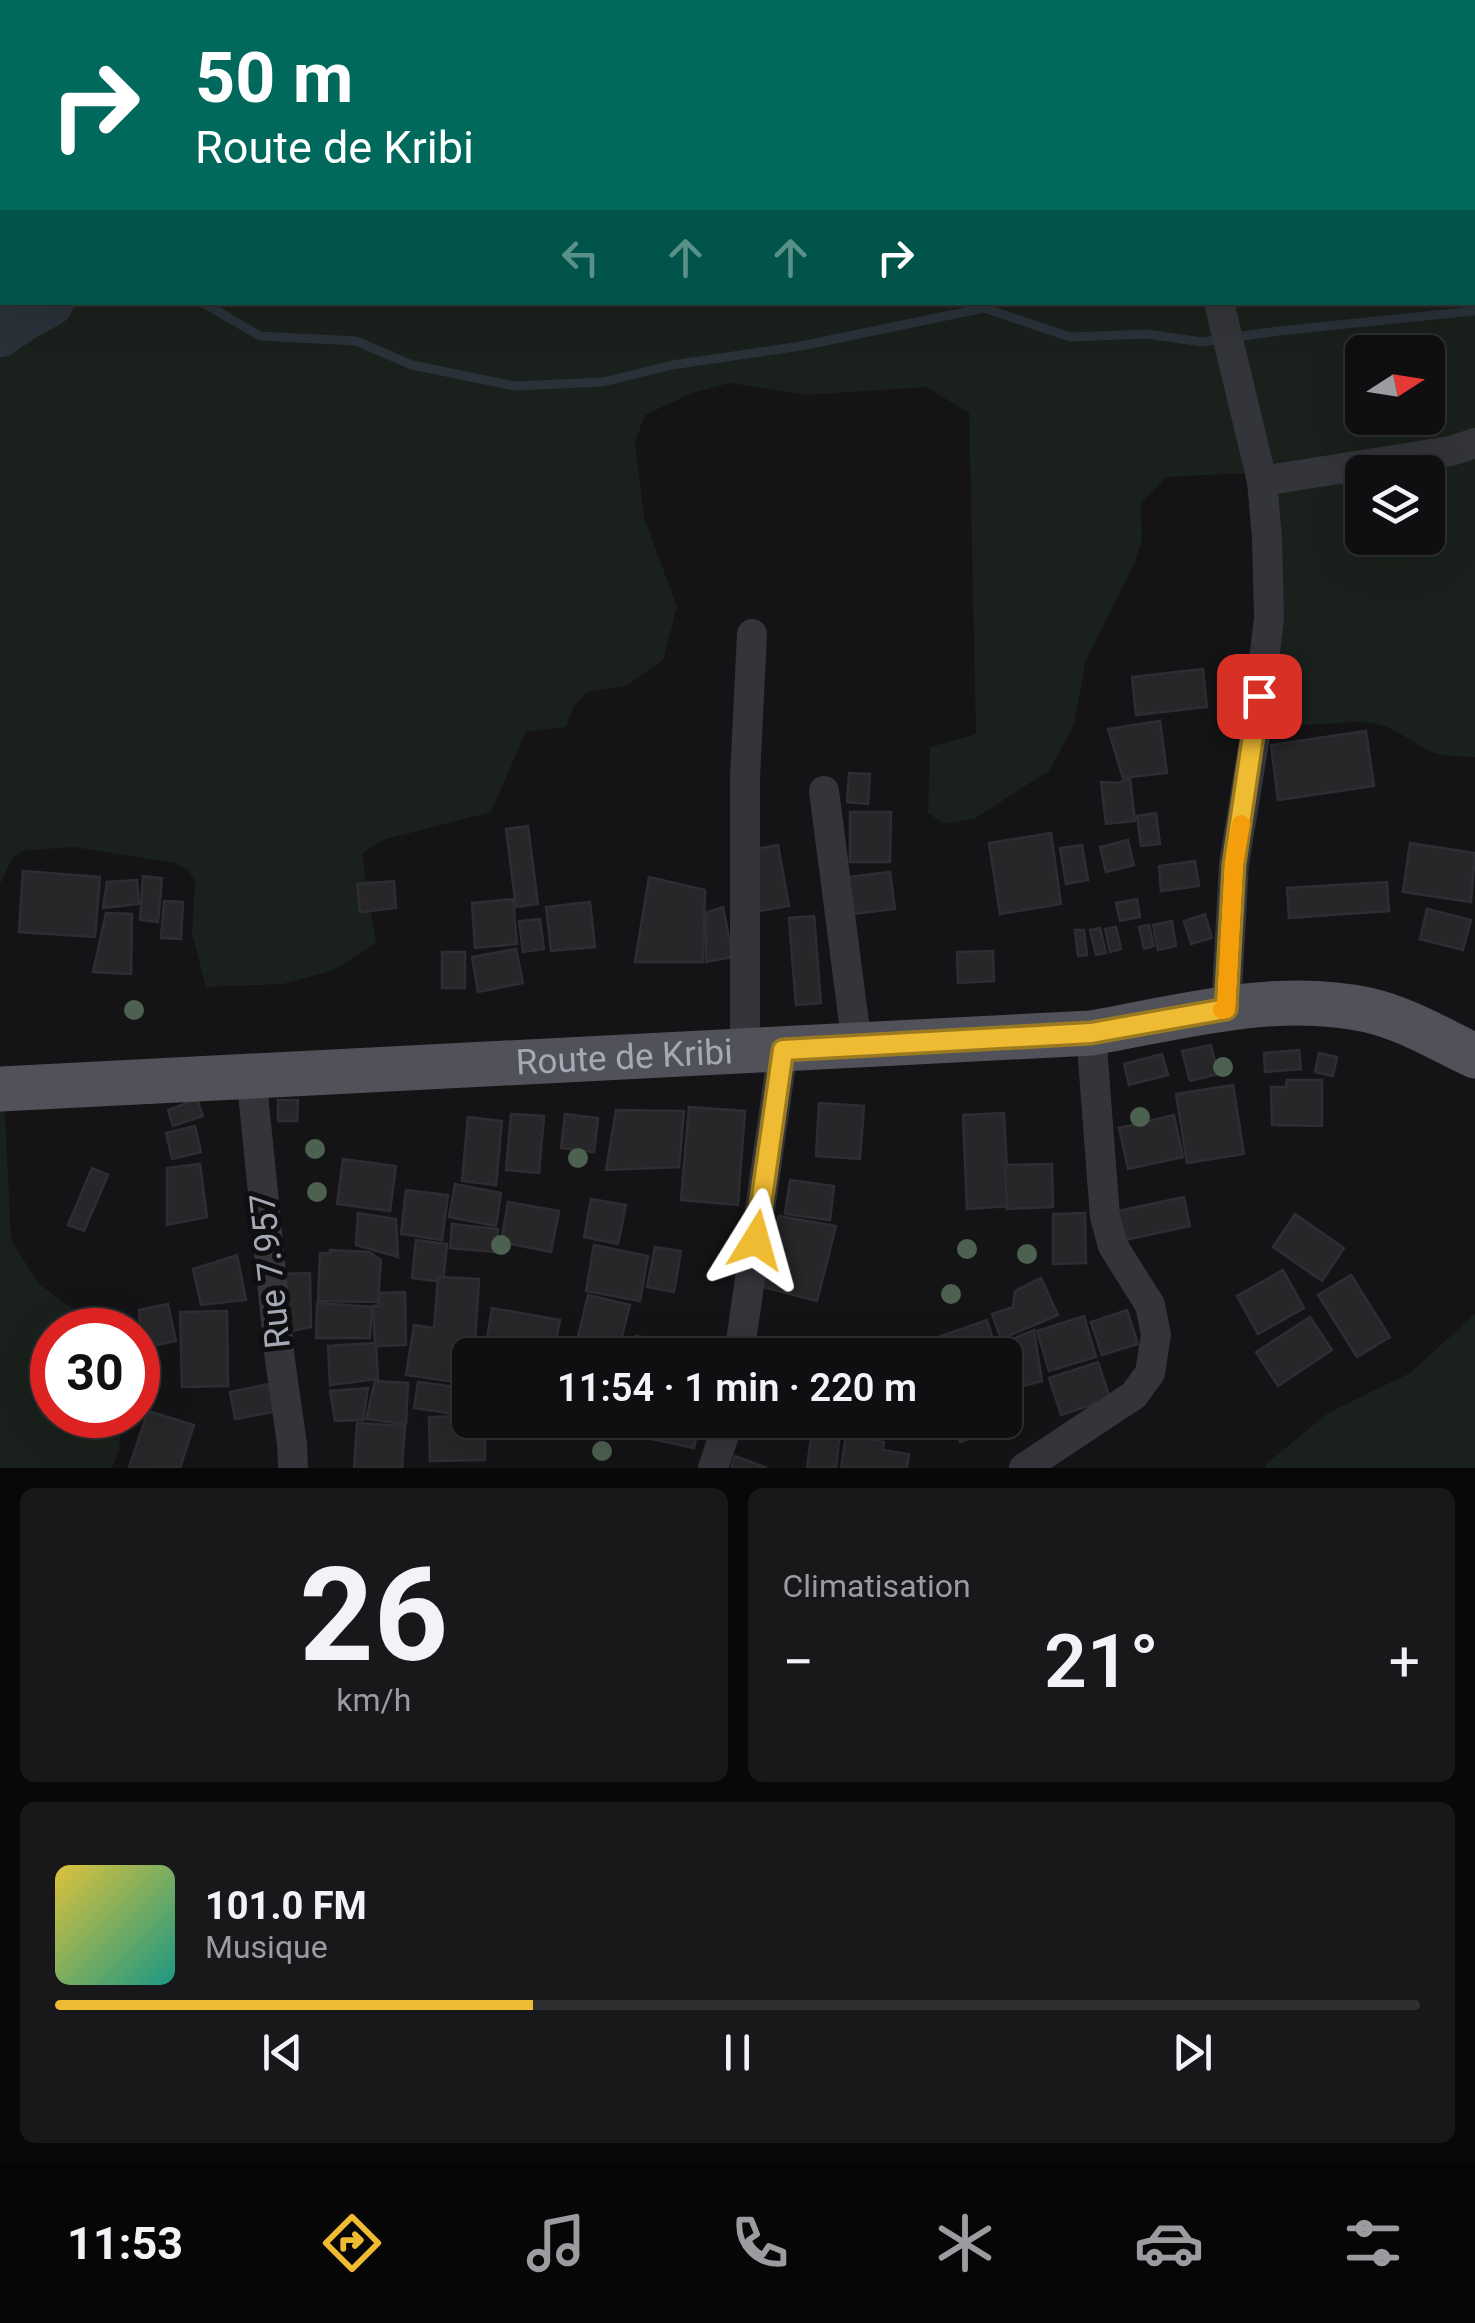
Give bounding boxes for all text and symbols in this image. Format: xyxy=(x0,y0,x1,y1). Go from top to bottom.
text: 50 m xyxy=(195,37,353,119)
icon: right xyxy=(30,40,160,170)
text: Route de Kribi xyxy=(195,121,474,174)
icon: left xyxy=(553,230,608,285)
icon: ahead xyxy=(658,230,713,285)
icon: ahead xyxy=(763,230,818,285)
icon: right xyxy=(868,230,923,285)
north arrow xyxy=(1345,335,1445,435)
map controls xyxy=(1345,335,1445,555)
button: layers xyxy=(1345,455,1445,555)
pin xyxy=(1217,654,1302,739)
icon: arrive xyxy=(1232,669,1287,724)
street label: Route de Kribi xyxy=(515,1031,734,1083)
position arrow xyxy=(704,1188,808,1292)
street label: Rue 7.957 xyxy=(242,1191,299,1351)
speed limit sign: 30 xyxy=(30,1308,160,1438)
text: 11:54 · 1 min · 220 m xyxy=(557,1366,917,1410)
text: 26 xyxy=(299,1539,448,1692)
text: Climatisation xyxy=(783,1567,971,1605)
text: 21° xyxy=(1044,1617,1159,1705)
text: − xyxy=(783,1630,814,1694)
text: + xyxy=(1389,1630,1420,1694)
text: km/h xyxy=(336,1681,411,1719)
text: 101.0 FM xyxy=(205,1884,367,1928)
text: Musique xyxy=(205,1928,328,1966)
icon: previous xyxy=(255,2025,310,2080)
icon: pause xyxy=(710,2025,765,2080)
icon: next xyxy=(1165,2025,1220,2080)
icon: directions xyxy=(317,2208,387,2278)
icon: music xyxy=(521,2208,591,2278)
icon: phone xyxy=(725,2208,795,2278)
icon: climate xyxy=(930,2208,1000,2278)
icon: car xyxy=(1134,2208,1204,2278)
icon: filters xyxy=(1338,2208,1408,2278)
text: 11:53 xyxy=(67,2217,183,2270)

